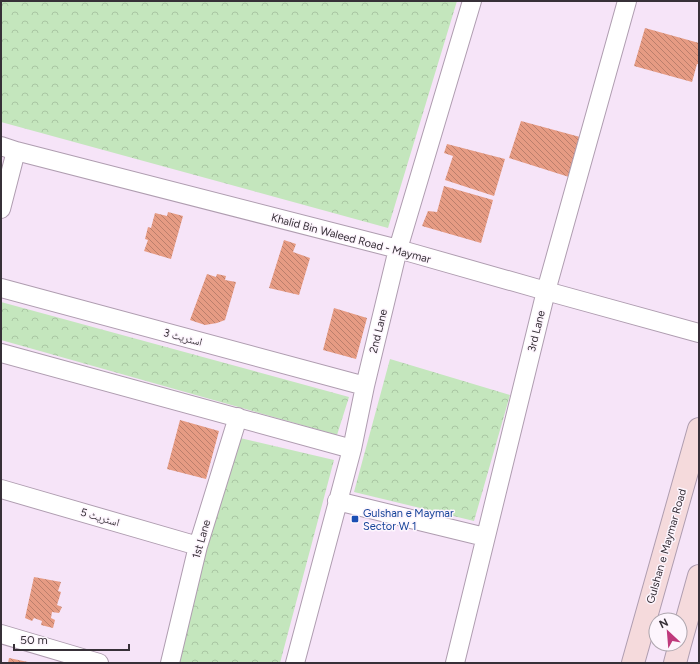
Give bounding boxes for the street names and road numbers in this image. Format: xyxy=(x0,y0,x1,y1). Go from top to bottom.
street label: Khalid Bin Waleed Road - Maymar xyxy=(270,211,432,266)
street label: 2nd Lane xyxy=(367,308,390,354)
street label: 3rd Lane xyxy=(525,309,548,353)
street label: اسٹریٹ 3 xyxy=(162,326,204,349)
street label: Gulshan e Maymar Road xyxy=(644,487,689,605)
street label: اسٹریٹ 5 xyxy=(79,506,121,529)
street label: 1st Lane xyxy=(190,518,213,560)

